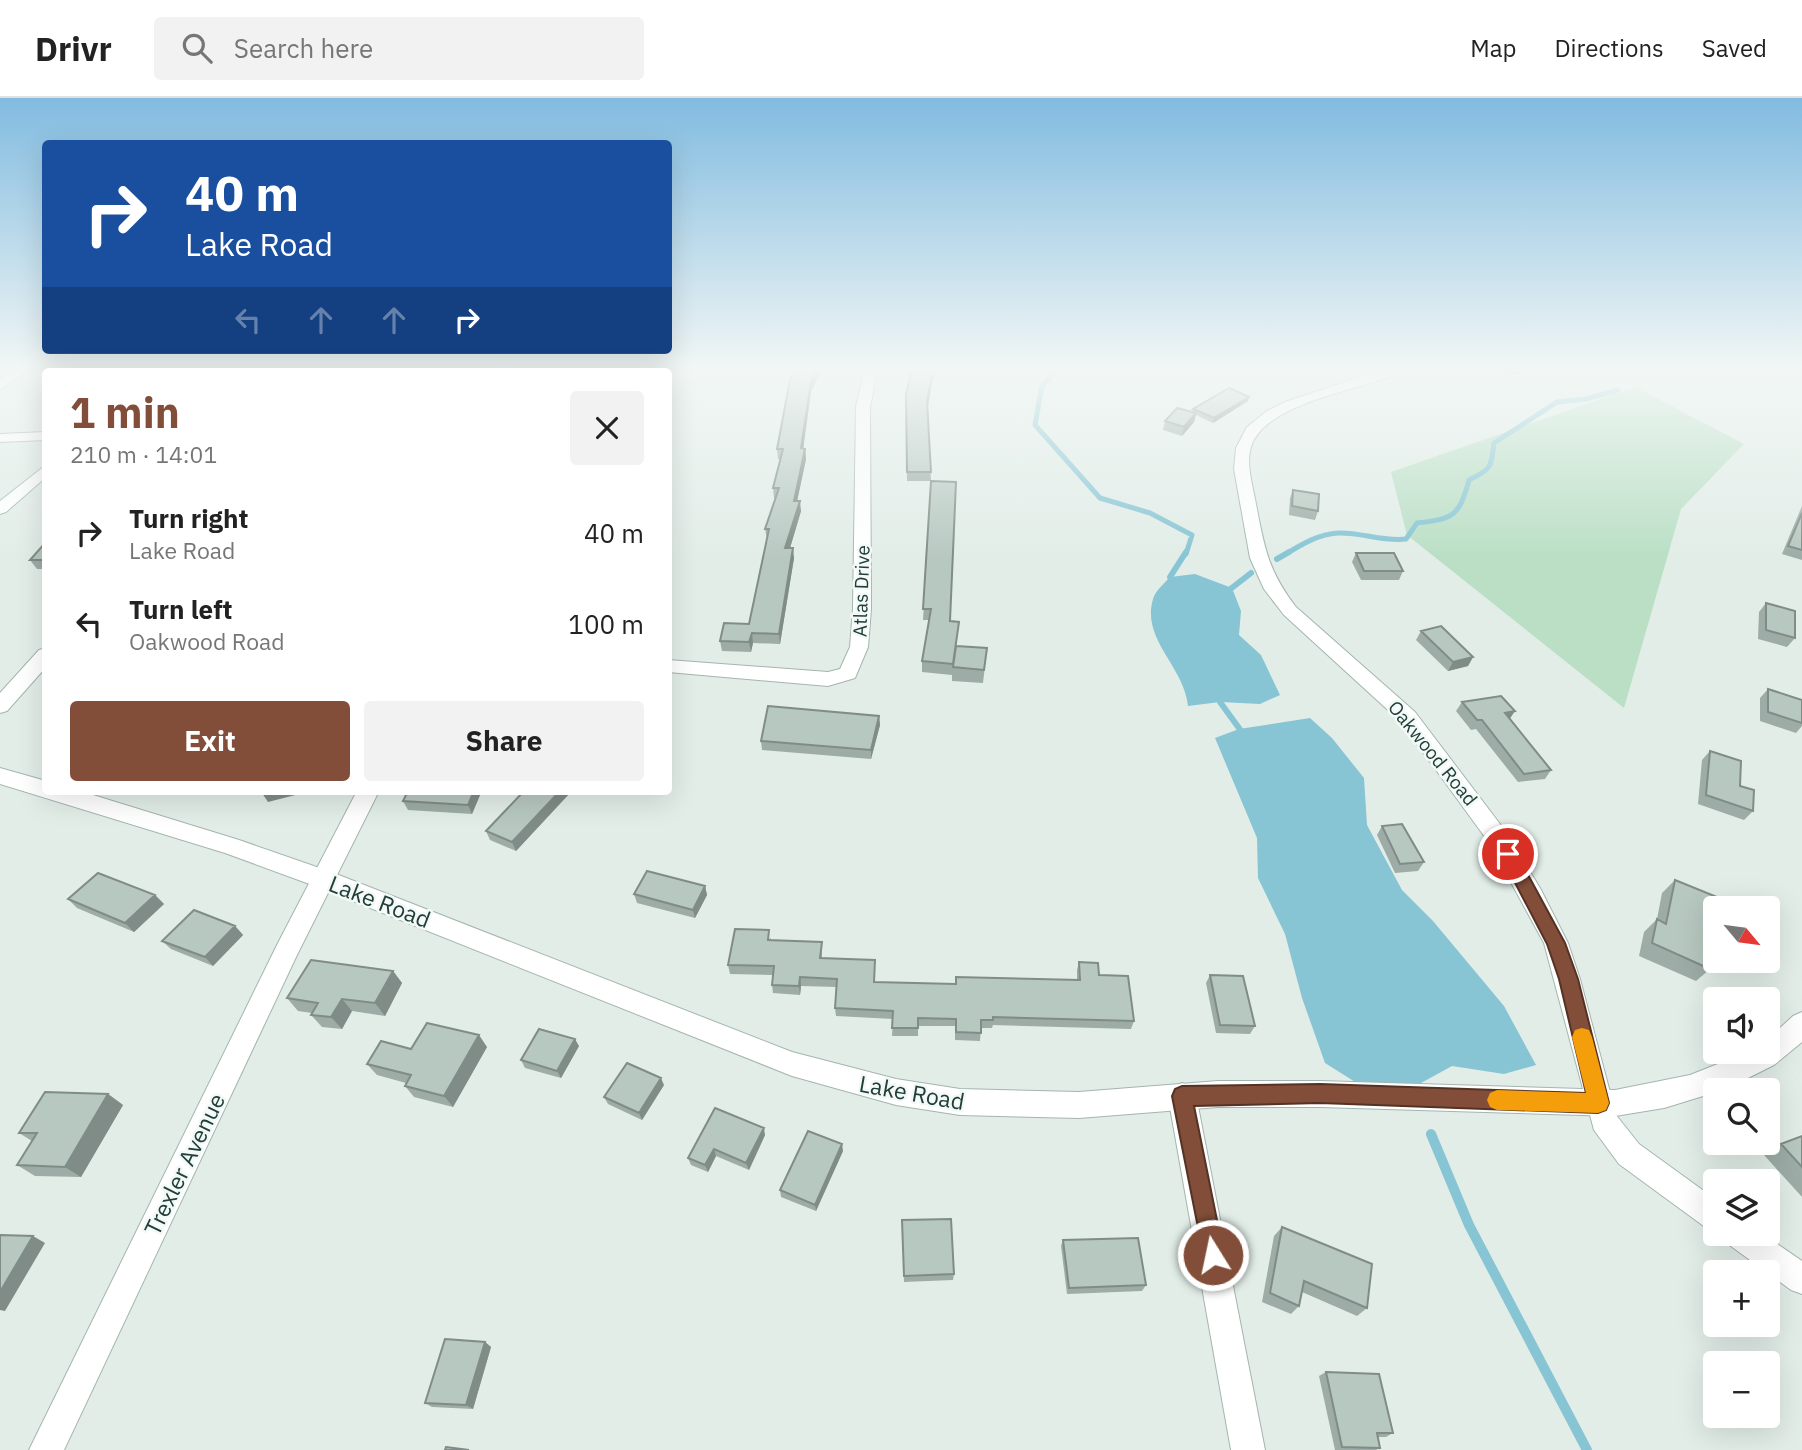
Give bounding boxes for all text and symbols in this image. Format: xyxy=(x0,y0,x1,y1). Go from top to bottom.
search box xyxy=(154,17,644,80)
text: Drivr xyxy=(35,27,112,70)
icon: search xyxy=(178,29,216,67)
text: Search here xyxy=(234,31,373,65)
text: Map xyxy=(1470,32,1516,64)
text: Directions xyxy=(1554,32,1664,64)
text: Saved xyxy=(1702,32,1767,64)
text: 40 m xyxy=(185,161,299,224)
icon: right xyxy=(70,168,161,259)
text: Lake Road xyxy=(185,223,333,265)
icon: left xyxy=(229,301,267,339)
icon: ahead xyxy=(302,301,340,339)
icon: ahead xyxy=(375,301,413,339)
icon: right xyxy=(448,301,486,339)
text: 1 min xyxy=(70,385,180,440)
button: close xyxy=(570,391,644,465)
text: 210 m · 14:01 xyxy=(70,439,217,469)
text: Turn right xyxy=(129,501,248,535)
icon: right xyxy=(70,514,108,552)
text: 40 m xyxy=(584,516,644,550)
text: Lake Road xyxy=(129,535,235,565)
street label: Atlas Drive xyxy=(847,545,875,637)
text: Turn left xyxy=(129,592,232,626)
icon: left xyxy=(70,605,108,643)
text: 100 m xyxy=(568,607,644,641)
text: Oakwood Road xyxy=(129,626,285,656)
street label: Oakwood Road xyxy=(1383,695,1483,811)
button: Exit xyxy=(70,701,350,781)
button: Share xyxy=(364,701,644,781)
pin xyxy=(1478,824,1538,884)
icon: arrive xyxy=(1489,835,1527,873)
street label: Lake Road xyxy=(325,868,435,934)
north arrow xyxy=(1703,896,1780,973)
map controls xyxy=(1703,896,1780,1428)
button: sound xyxy=(1703,987,1780,1064)
street label: Lake Road xyxy=(857,1068,967,1116)
button: search xyxy=(1703,1078,1780,1155)
street label: Trexler Avenue xyxy=(137,1088,231,1240)
button: layers xyxy=(1703,1169,1780,1246)
position arrow xyxy=(1176,1218,1250,1292)
button: + xyxy=(1703,1260,1780,1337)
button: − xyxy=(1703,1351,1780,1428)

